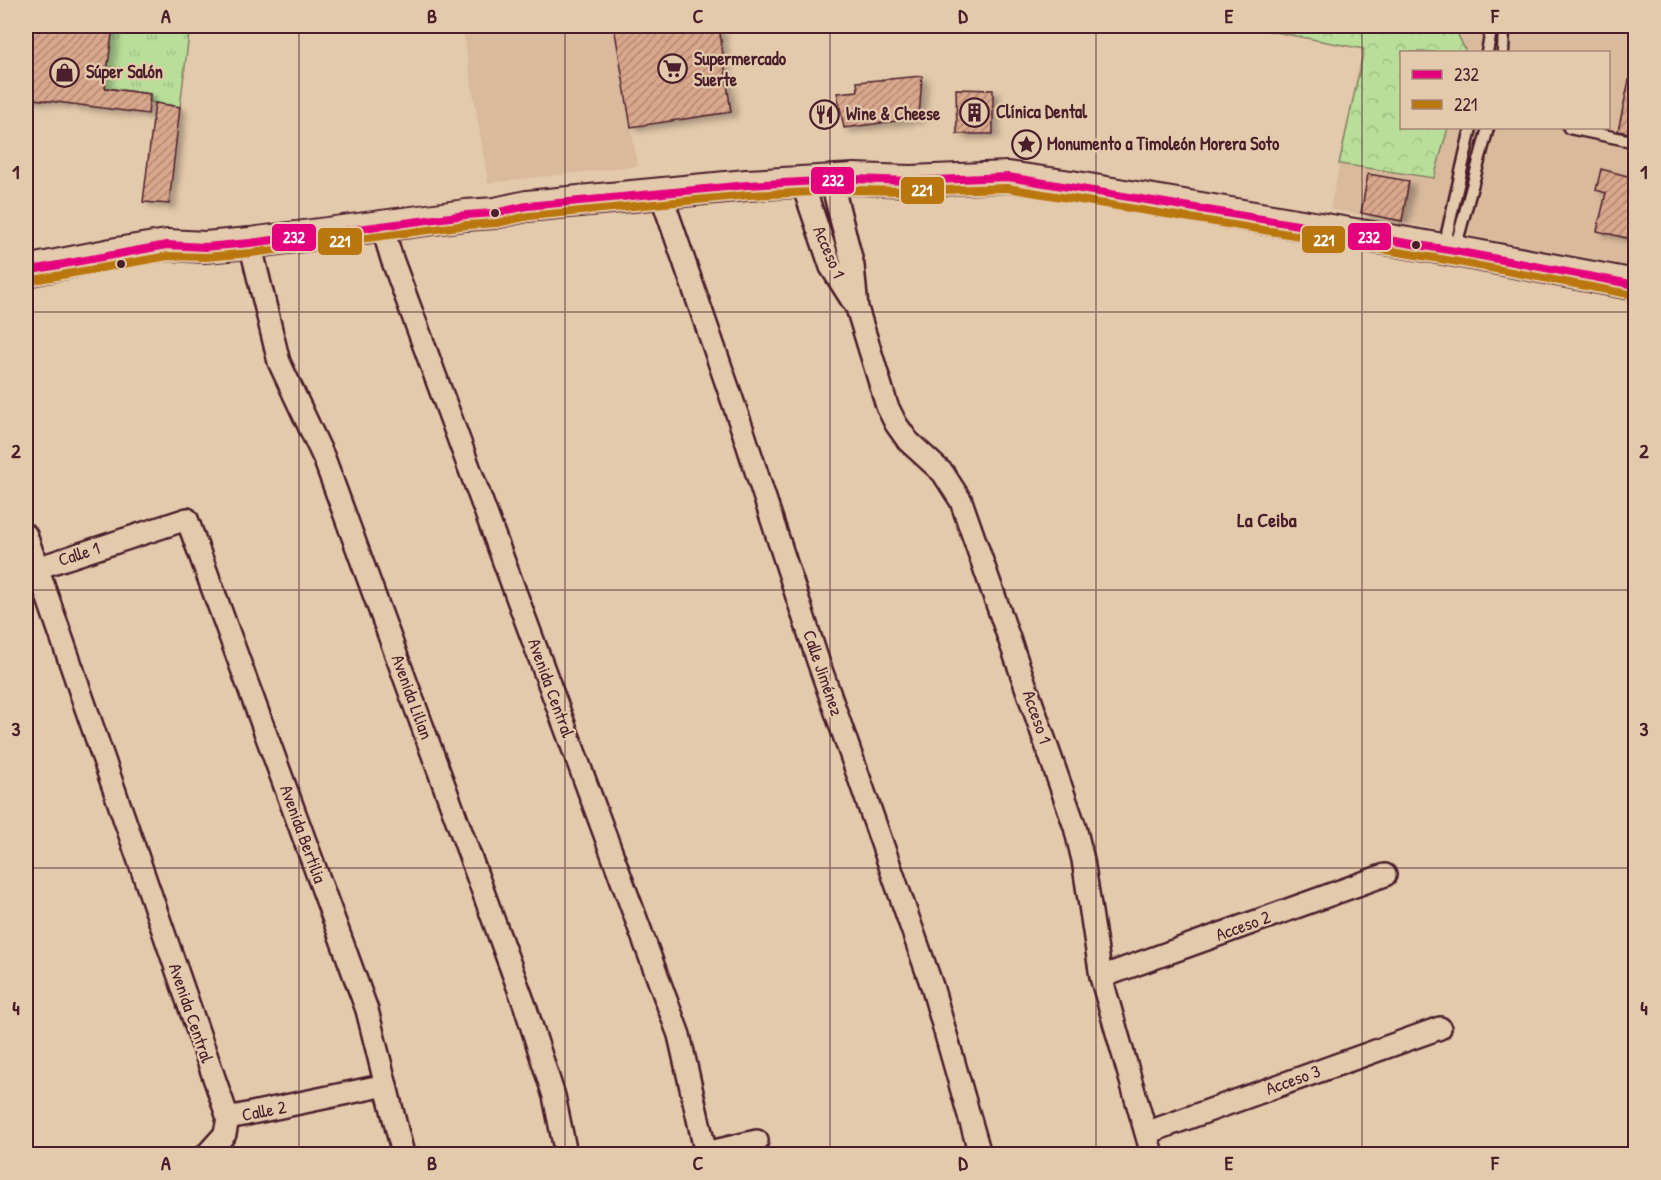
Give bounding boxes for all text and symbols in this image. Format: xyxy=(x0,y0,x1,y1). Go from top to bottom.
text: A xyxy=(161,2,171,29)
text: B xyxy=(427,2,437,29)
text: C xyxy=(693,2,704,29)
text: D xyxy=(958,2,968,29)
text: E xyxy=(1225,2,1234,29)
text: F xyxy=(1490,2,1500,29)
place label: Supermercado Suerte xyxy=(694,46,787,92)
legend xyxy=(1400,51,1610,129)
supermarket icon: Supermercado Suerte xyxy=(657,53,689,85)
shop icon: Súper Salón xyxy=(49,56,81,88)
place label: Súper Salón xyxy=(86,59,163,85)
text: 232 xyxy=(1454,62,1479,87)
text: 221 xyxy=(1454,92,1477,117)
building icon: Clínica Dental xyxy=(959,96,991,128)
restaurant icon: Wine & Cheese xyxy=(809,98,841,130)
place label: Clínica Dental xyxy=(996,99,1088,124)
place label: Wine & Cheese xyxy=(846,101,941,126)
place icon: Monumento a Timoleón Morera Soto xyxy=(1010,128,1042,160)
place label: Monumento a Timoleón Morera Soto xyxy=(1047,131,1280,156)
text: 1 xyxy=(12,158,20,185)
text: 1 xyxy=(1640,158,1648,185)
line badge: 232 xyxy=(810,166,855,195)
text: 232 xyxy=(822,169,845,191)
line badge: 221 xyxy=(900,176,945,205)
text: 221 xyxy=(912,179,933,201)
unlabelled marker xyxy=(489,207,501,219)
street label: Acceso 1 xyxy=(807,222,852,282)
line badge: 232 xyxy=(1347,222,1392,251)
line badge: 232 xyxy=(271,223,317,252)
line badge: 221 xyxy=(1301,225,1346,254)
text: 232 xyxy=(283,226,306,248)
text: 232 xyxy=(1358,226,1381,248)
line badge: 221 xyxy=(317,227,363,256)
text: 221 xyxy=(1314,229,1335,251)
text: 221 xyxy=(330,230,351,252)
unlabelled marker xyxy=(1410,239,1422,251)
unlabelled marker xyxy=(115,258,127,270)
text: 2 xyxy=(11,437,21,464)
text: 2 xyxy=(1639,437,1649,464)
district label: La Ceiba xyxy=(1237,506,1297,533)
street label: Calle 1 xyxy=(55,535,103,572)
street label: Calle Jiménez xyxy=(797,627,850,719)
street label: Avenida Central xyxy=(522,635,581,741)
street label: Avenida Lilian xyxy=(386,651,439,743)
street label: Acceso 1 xyxy=(1017,687,1058,747)
text: 3 xyxy=(12,715,21,742)
text: 3 xyxy=(1640,715,1649,742)
street label: Avenida Bertilia xyxy=(274,781,333,886)
street label: Acceso 2 xyxy=(1212,904,1274,947)
street label: Avenida Central xyxy=(163,960,220,1066)
text: 4 xyxy=(12,994,20,1021)
text: 4 xyxy=(1640,994,1648,1021)
street label: Acceso 3 xyxy=(1262,1058,1324,1101)
street label: Calle 2 xyxy=(240,1094,289,1127)
text: A xyxy=(161,1149,171,1176)
text: B xyxy=(427,1149,437,1176)
text: C xyxy=(693,1149,704,1176)
text: D xyxy=(958,1149,968,1176)
text: E xyxy=(1225,1149,1234,1176)
text: F xyxy=(1490,1149,1500,1176)

